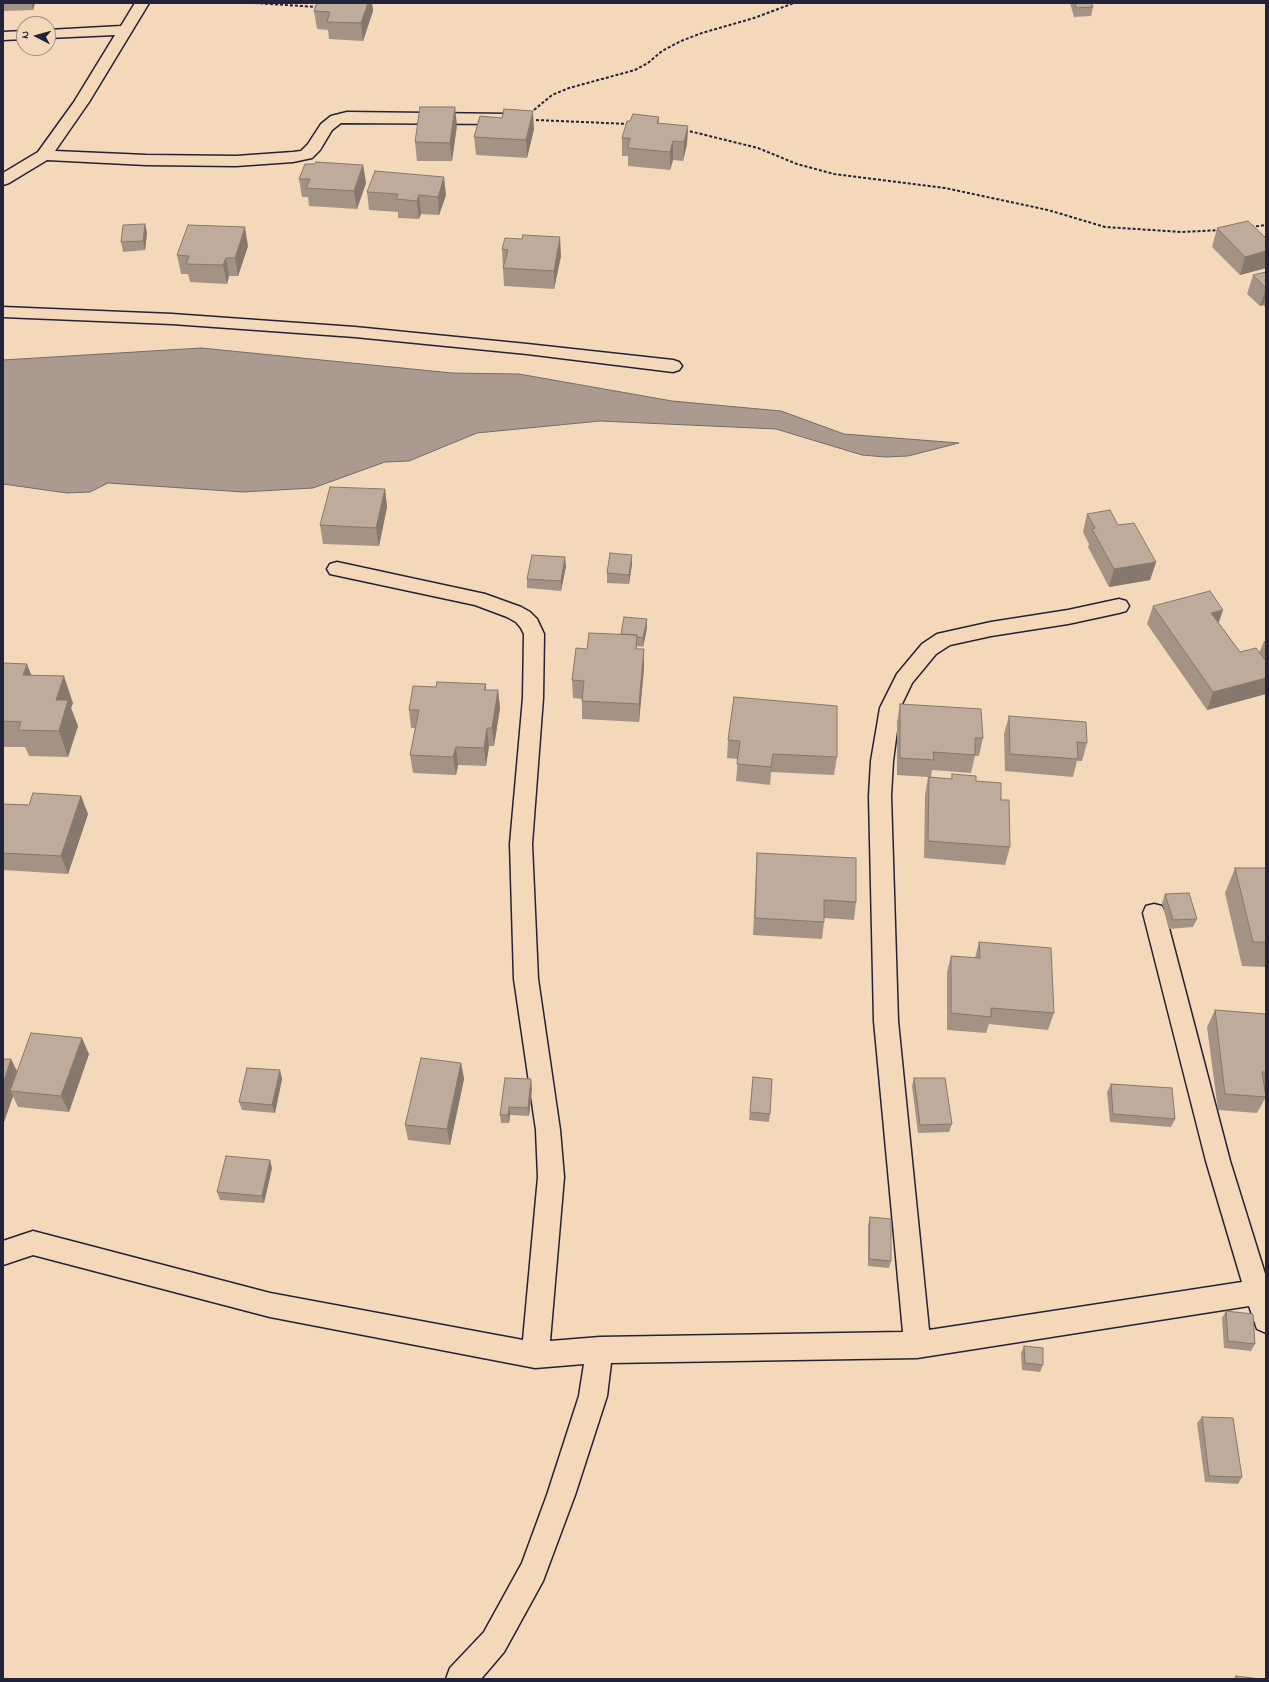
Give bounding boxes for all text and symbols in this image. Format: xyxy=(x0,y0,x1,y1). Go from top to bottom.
north arrow xyxy=(16,16,56,56)
text: N xyxy=(17,30,33,39)

